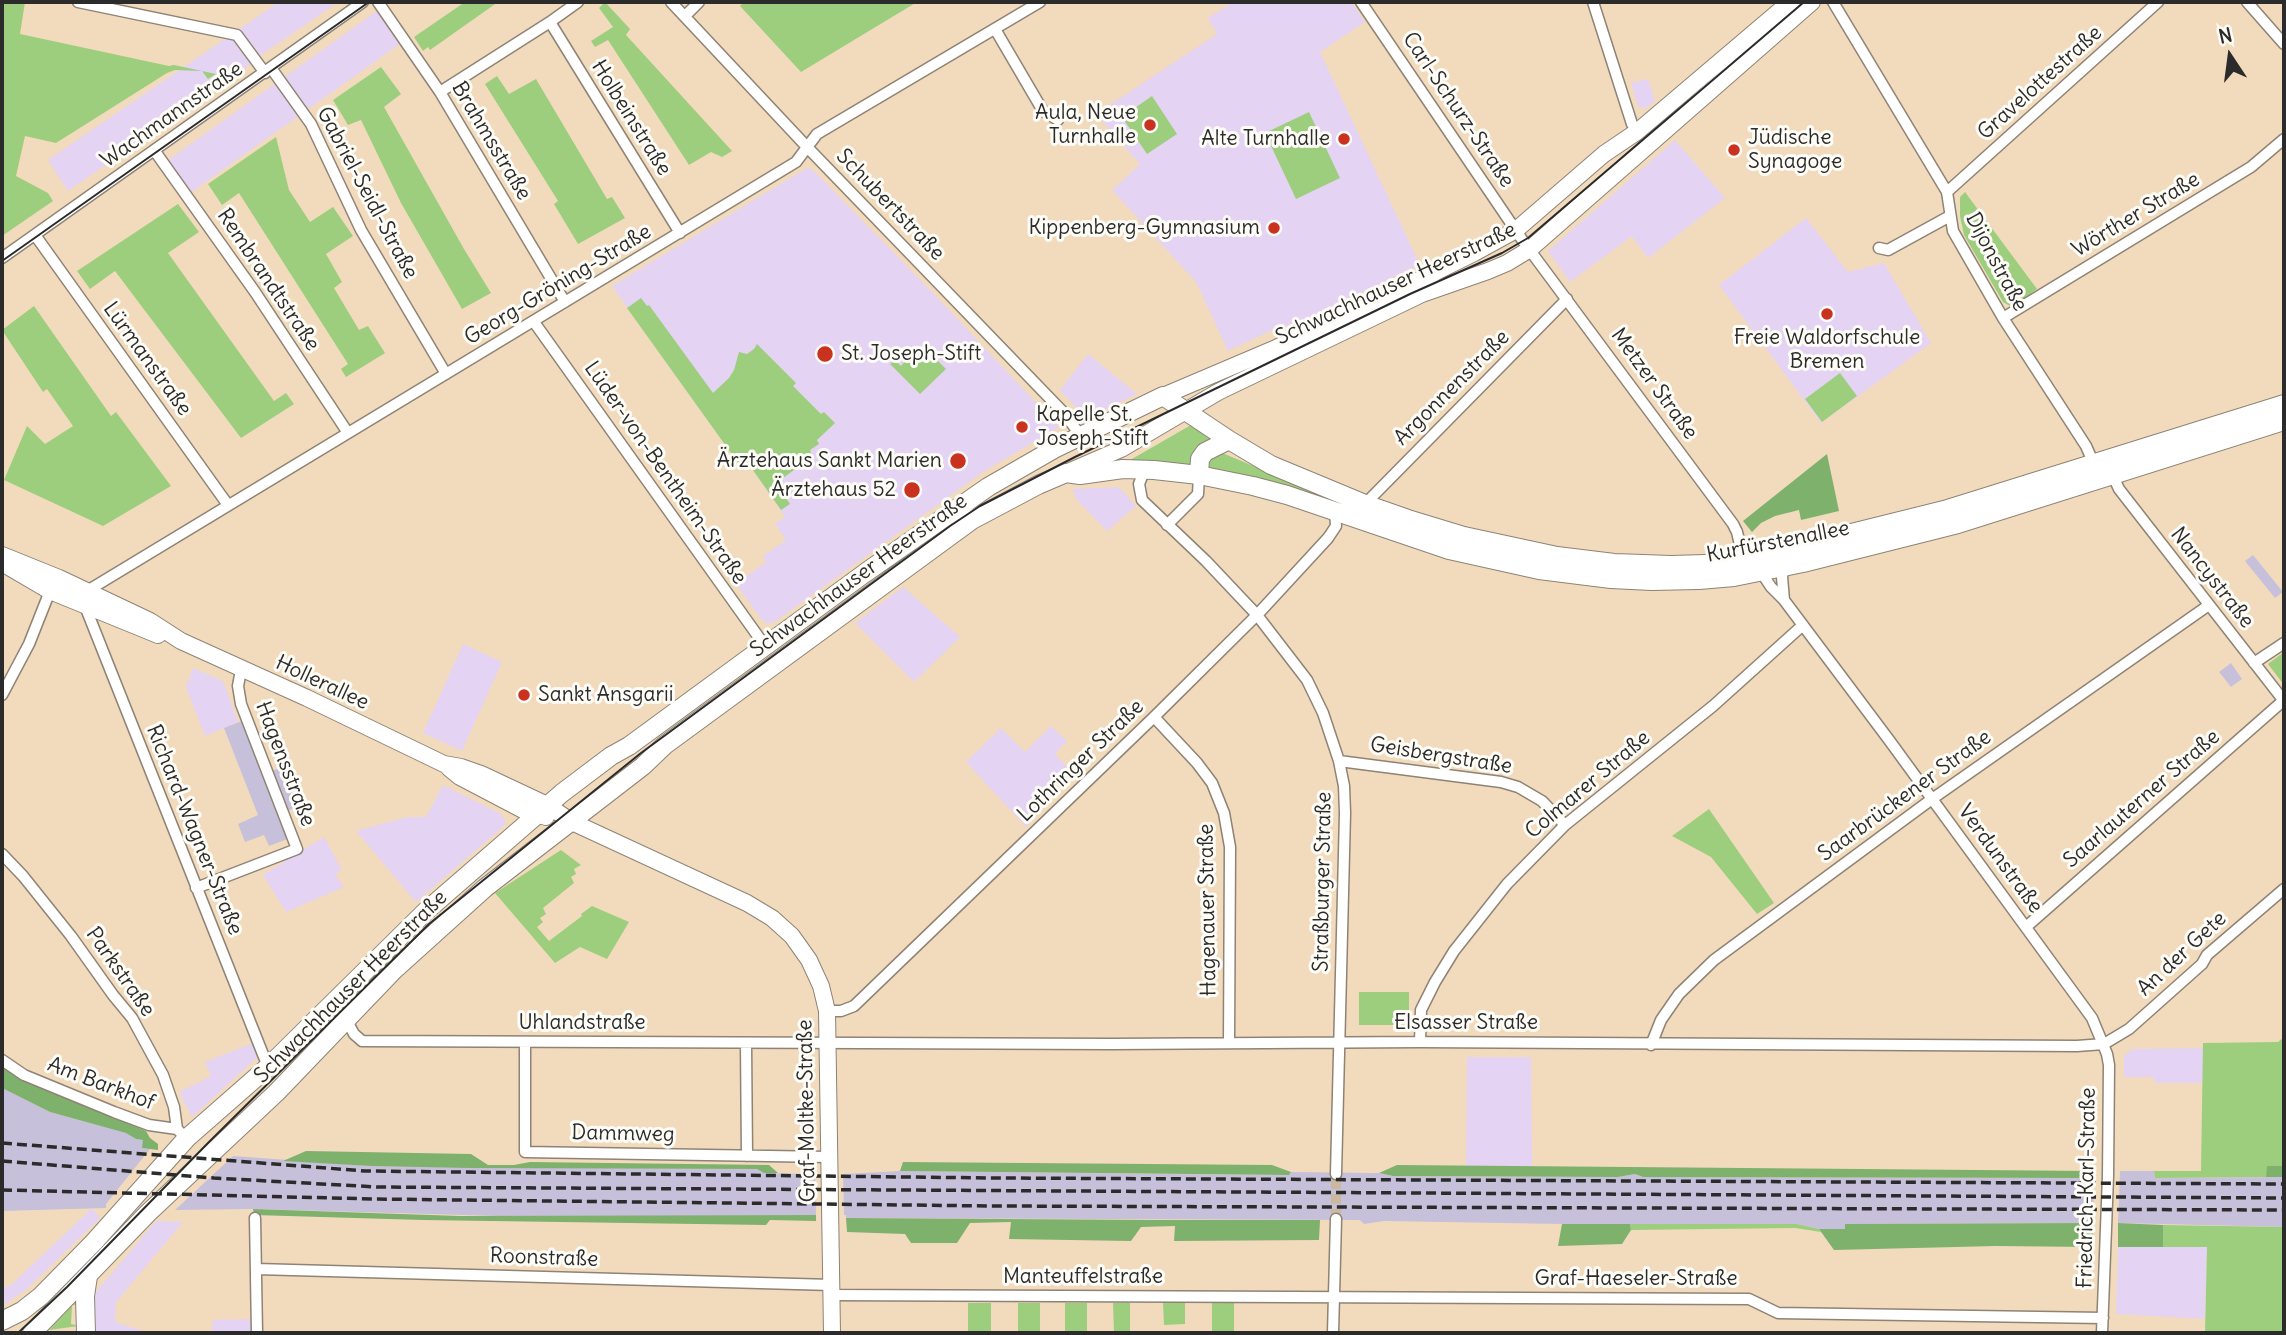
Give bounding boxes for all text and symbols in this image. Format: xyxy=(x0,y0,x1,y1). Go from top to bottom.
street label: Gravelottestraße xyxy=(1973,21,2107,145)
north arrow xyxy=(2195,21,2265,91)
text: N xyxy=(2216,22,2234,49)
street label: Carl-Schurz-Straße xyxy=(1397,28,1519,192)
street label: Holbeinstraße xyxy=(586,56,676,180)
street label: Wachmannstraße xyxy=(96,57,248,173)
street label: Brahmsstraße xyxy=(446,77,536,205)
place label: Aula, Neue Turnhalle xyxy=(1035,100,1136,150)
street label: Gabriel-Seidl-Straße xyxy=(311,103,423,283)
marker: Aula, Neue Turnhalle xyxy=(1142,117,1158,133)
place label: Jüdische Synagoge xyxy=(1748,125,1842,175)
place label: Alte Turnhalle xyxy=(1201,126,1330,152)
marker: Alte Turnhalle xyxy=(1336,131,1352,147)
marker: Jüdische Synagoge xyxy=(1726,142,1742,158)
street label: Schubertstraße xyxy=(831,144,949,266)
street label: Wörther Straße xyxy=(2068,167,2204,263)
street label: Rembrandtstraße xyxy=(211,204,325,356)
street label: Dijonstraße xyxy=(1960,208,2032,316)
place label: Kippenberg-Gymnasium xyxy=(1029,215,1260,241)
street label: Schwachhauser Heerstraße xyxy=(1272,217,1520,351)
street label: Georg-Gröning-Straße xyxy=(460,219,656,351)
marker: Kippenberg-Gymnasium xyxy=(1266,220,1282,236)
street label: Lürmanstraße xyxy=(97,297,197,421)
marker: Freie Waldorfschule Bremen xyxy=(1819,306,1835,322)
street label: Metzer Straße xyxy=(1605,323,1703,445)
street label: Argonnenstraße xyxy=(1389,325,1515,451)
place label: Freie Waldorfschule Bremen xyxy=(1734,325,1920,375)
place label: St. Joseph-Stift xyxy=(841,341,981,367)
marker: St. Joseph-Stift xyxy=(815,344,835,364)
street label: Lüder-von-Bentheim-Straße xyxy=(578,357,752,589)
place label: Kapelle St. Joseph-Stift xyxy=(1036,402,1149,452)
marker: Kapelle St. Joseph-Stift xyxy=(1014,419,1030,435)
place label: Ärztehaus Sankt Marien xyxy=(717,448,942,474)
marker: Ärztehaus Sankt Marien xyxy=(948,451,968,471)
place label: Ärztehaus 52 xyxy=(771,477,896,503)
marker: Ärztehaus 52 xyxy=(902,480,922,500)
street label: Schwachhauser Heerstraße xyxy=(746,489,972,663)
street label: Kurfürstenallee xyxy=(1704,516,1852,568)
street label: Nancystraße xyxy=(2165,523,2259,633)
street label: Hollerallee xyxy=(271,650,373,716)
place label: Sankt Ansgarii xyxy=(538,682,673,708)
marker: Sankt Ansgarii xyxy=(516,687,532,703)
street label: Lothringer Straße xyxy=(1013,694,1149,828)
street label: Hagensstraße xyxy=(250,698,320,830)
street label: Richard-Wagner-Straße xyxy=(140,721,248,939)
street label: Saarlauterner Straße xyxy=(2059,724,2225,874)
street label: Saarbrückener Straße xyxy=(1814,725,1996,867)
street label: Colmarer Straße xyxy=(1521,726,1655,844)
street label: Geisbergstraße xyxy=(1368,732,1514,780)
street label: Straßburger Straße xyxy=(1309,792,1337,972)
street label: Verdunstraße xyxy=(1952,800,2048,918)
street label: Hagenauer Straße xyxy=(1194,824,1222,996)
street label: Schwachhauser Heerstraße xyxy=(249,885,453,1089)
street label: An der Gete xyxy=(2132,906,2232,1002)
street label: Parkstraße xyxy=(80,923,160,1021)
street label: Uhlandstraße xyxy=(518,1010,646,1036)
street label: Elsasser Straße xyxy=(1394,1010,1538,1036)
street label: Graf-Moltke-Straße xyxy=(793,1019,821,1203)
street label: Am Barkhof xyxy=(44,1052,158,1116)
street label: Friedrich-Karl-Straße xyxy=(2073,1087,2101,1289)
street label: Dammweg xyxy=(571,1121,675,1147)
street label: Roonstraße xyxy=(489,1244,599,1272)
street label: Manteuffelstraße xyxy=(1003,1264,1163,1290)
street label: Graf-Haeseler-Straße xyxy=(1535,1266,1737,1292)

